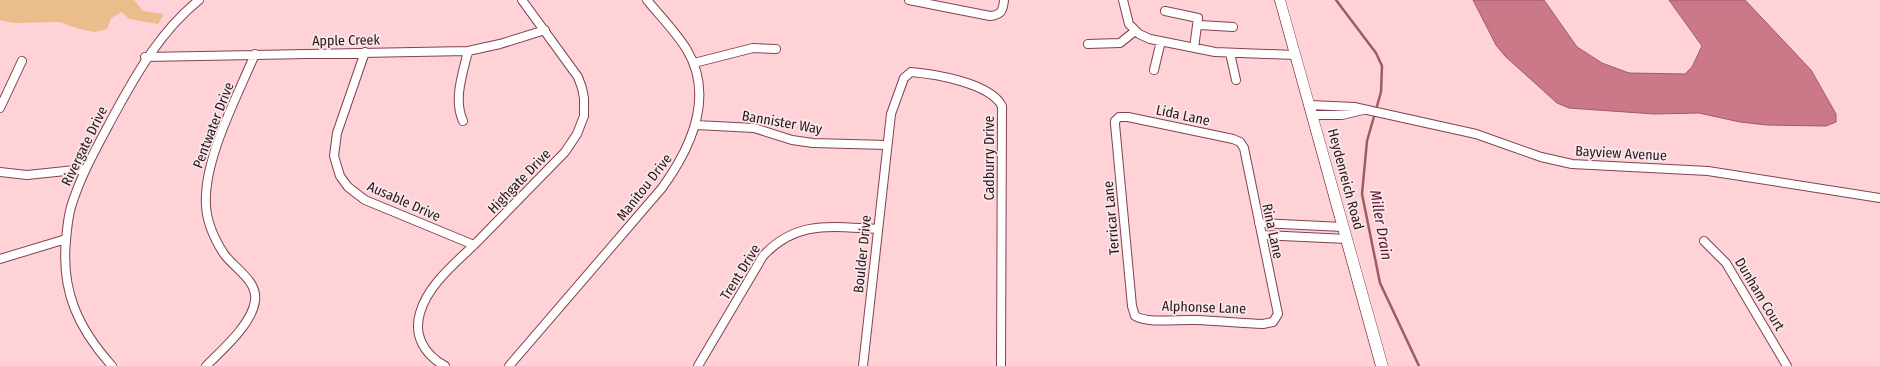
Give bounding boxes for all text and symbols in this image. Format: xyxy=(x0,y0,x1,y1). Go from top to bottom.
street label: Apple Creek xyxy=(312,31,381,50)
street label: Pentwater Drive xyxy=(189,80,238,171)
street label: Lida Lane xyxy=(1154,101,1211,129)
street label: Rivergate Drive xyxy=(58,104,111,189)
street label: Bannister Way xyxy=(740,107,824,138)
street label: Cadburry Drive xyxy=(981,115,998,201)
street label: Heydenreich Road xyxy=(1324,127,1367,232)
street label: Bayview Avenue xyxy=(1575,143,1667,164)
street label: Highgate Drive xyxy=(484,145,554,217)
street label: Manitou Drive xyxy=(613,151,676,224)
street label: Ausable Drive xyxy=(365,178,443,225)
street label: Terricar Lane xyxy=(1100,180,1123,256)
water label: Miller Drain xyxy=(1366,189,1396,261)
street label: Rina Lane xyxy=(1258,202,1287,260)
street label: Boulder Drive xyxy=(850,214,875,294)
street label: Trent Drive xyxy=(717,241,764,303)
street label: Dunham Court xyxy=(1731,255,1788,334)
street label: Alphonse Lane xyxy=(1162,298,1246,317)

